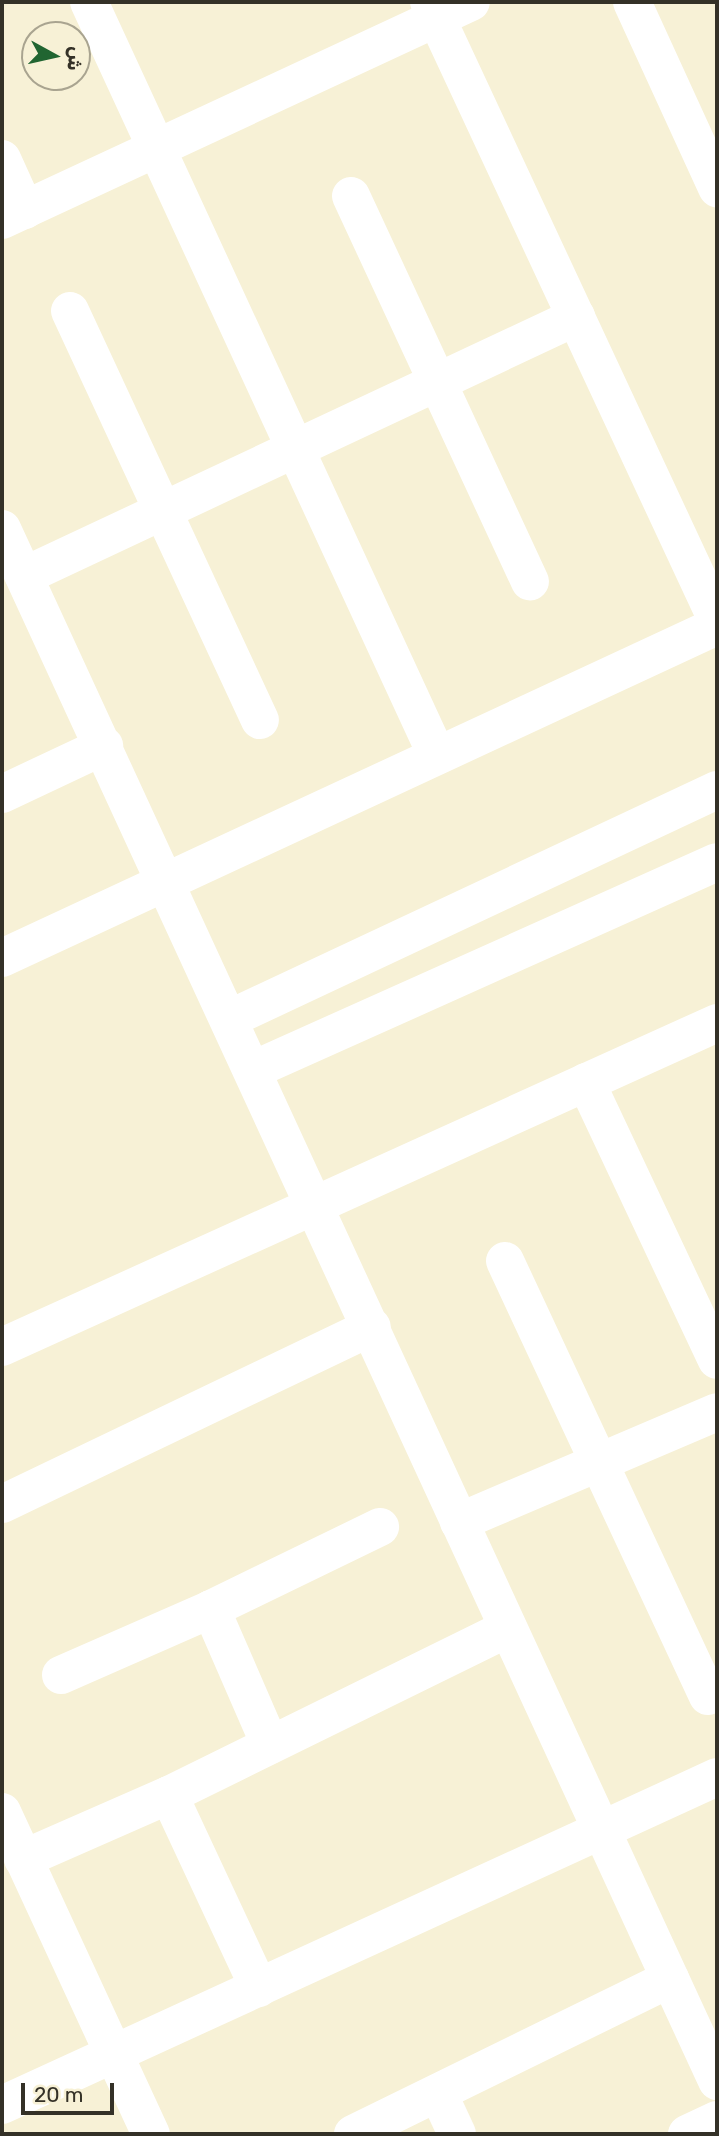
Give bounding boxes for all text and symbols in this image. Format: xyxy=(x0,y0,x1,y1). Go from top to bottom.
north arrow xyxy=(21,21,91,91)
text: ش xyxy=(62,45,88,72)
scale bar xyxy=(24,2070,117,2114)
text: 20 m xyxy=(34,2082,83,2107)

